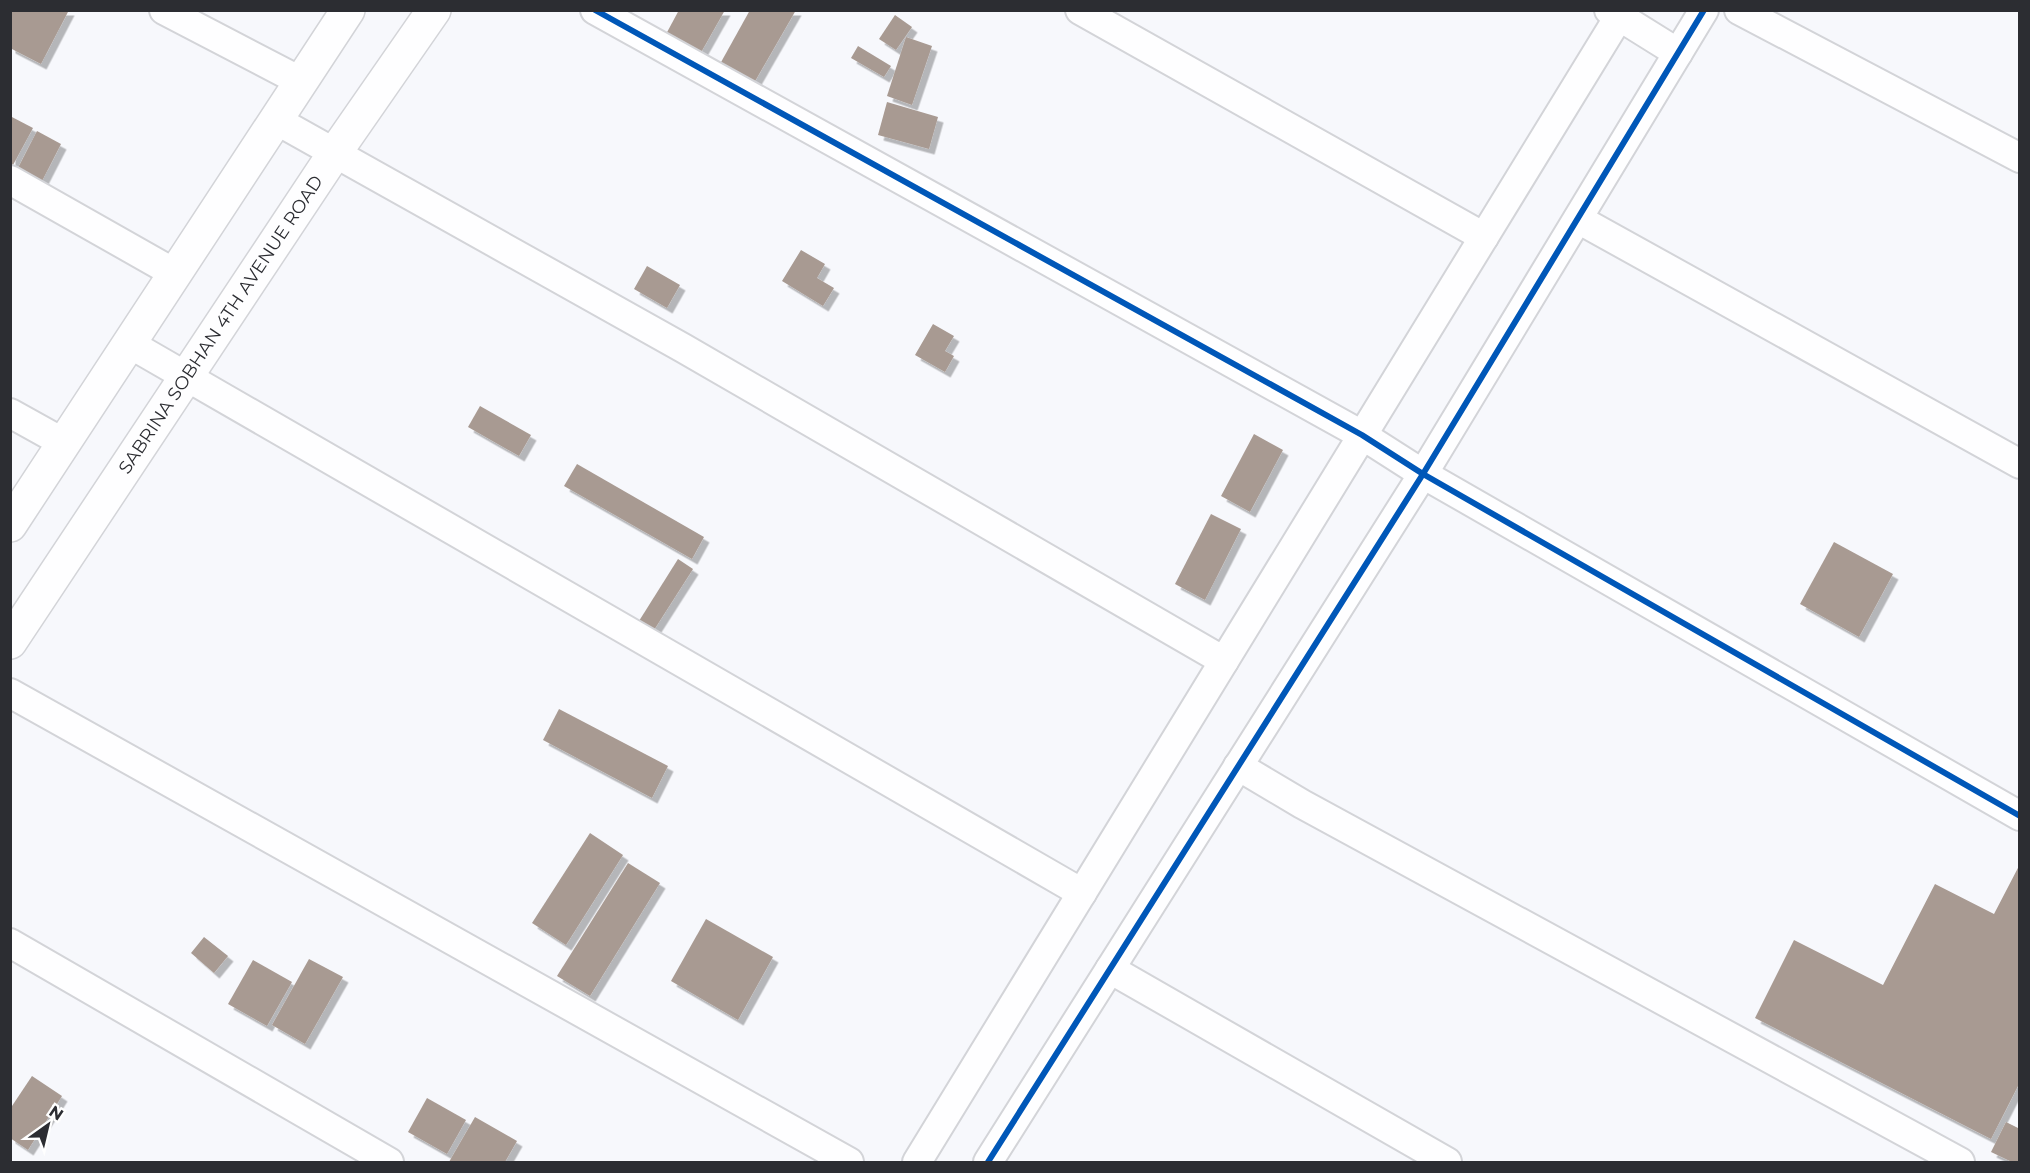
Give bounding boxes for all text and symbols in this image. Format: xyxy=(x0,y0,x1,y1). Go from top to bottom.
street label: SABRINA SOBHAN 4TH AVENUE ROAD xyxy=(114,171,328,478)
north arrow xyxy=(18,1095,78,1155)
text: N xyxy=(45,1101,67,1124)

